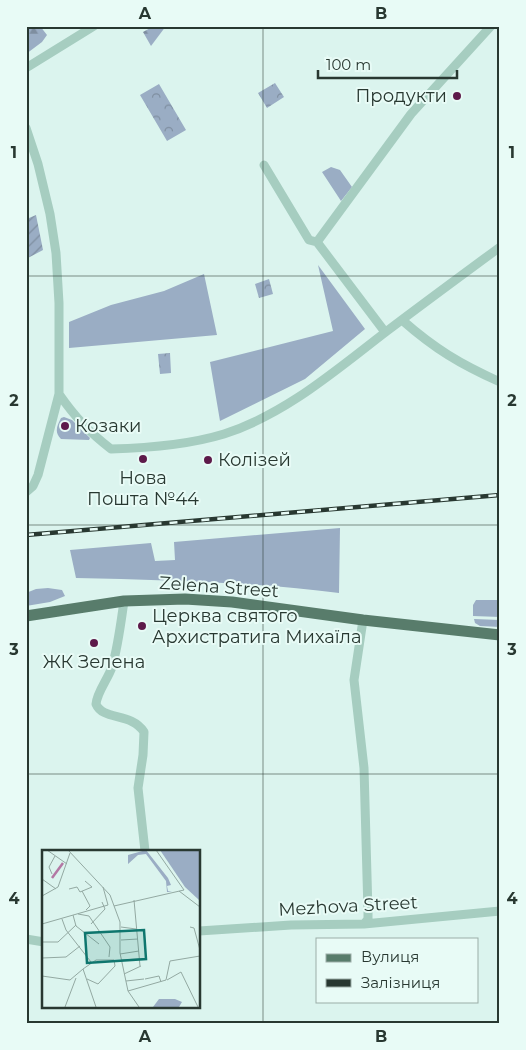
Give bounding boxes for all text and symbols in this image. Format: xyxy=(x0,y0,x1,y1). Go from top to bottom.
text: A xyxy=(138,4,152,23)
text: B xyxy=(375,4,387,23)
scale bar xyxy=(318,48,457,80)
text: 100 m xyxy=(326,55,371,74)
place label: Продукти xyxy=(355,85,447,107)
marker: Продукти xyxy=(451,90,463,102)
text: 1 xyxy=(11,143,17,162)
text: 1 xyxy=(509,143,515,162)
text: 2 xyxy=(9,391,19,410)
text: 2 xyxy=(507,391,517,410)
place label: Козаки xyxy=(75,415,142,437)
marker: Козаки xyxy=(59,420,71,432)
place label: Колізей xyxy=(218,449,291,471)
marker: Нова Пошта №44 xyxy=(137,453,149,465)
marker: Колізей xyxy=(202,454,214,466)
place label: Нова Пошта №44 xyxy=(87,467,199,510)
street label: Zelena Street xyxy=(158,572,280,602)
place label: Церква святого Архистратига Михаїла xyxy=(152,605,361,648)
marker: Церква святого Архистратига Михаїла xyxy=(136,620,148,632)
marker: ЖК Зелена xyxy=(88,637,100,649)
text: 3 xyxy=(8,640,19,659)
text: 3 xyxy=(506,640,517,659)
place label: ЖК Зелена xyxy=(43,651,145,673)
inset map xyxy=(42,850,200,1008)
text: 4 xyxy=(8,889,20,908)
text: 4 xyxy=(506,889,518,908)
street label: Mezhova Street xyxy=(278,891,418,921)
legend xyxy=(316,938,478,1002)
text: Вулиця xyxy=(361,947,419,966)
text: Залізниця xyxy=(361,973,440,992)
text: A xyxy=(138,1027,152,1046)
text: B xyxy=(375,1027,387,1046)

